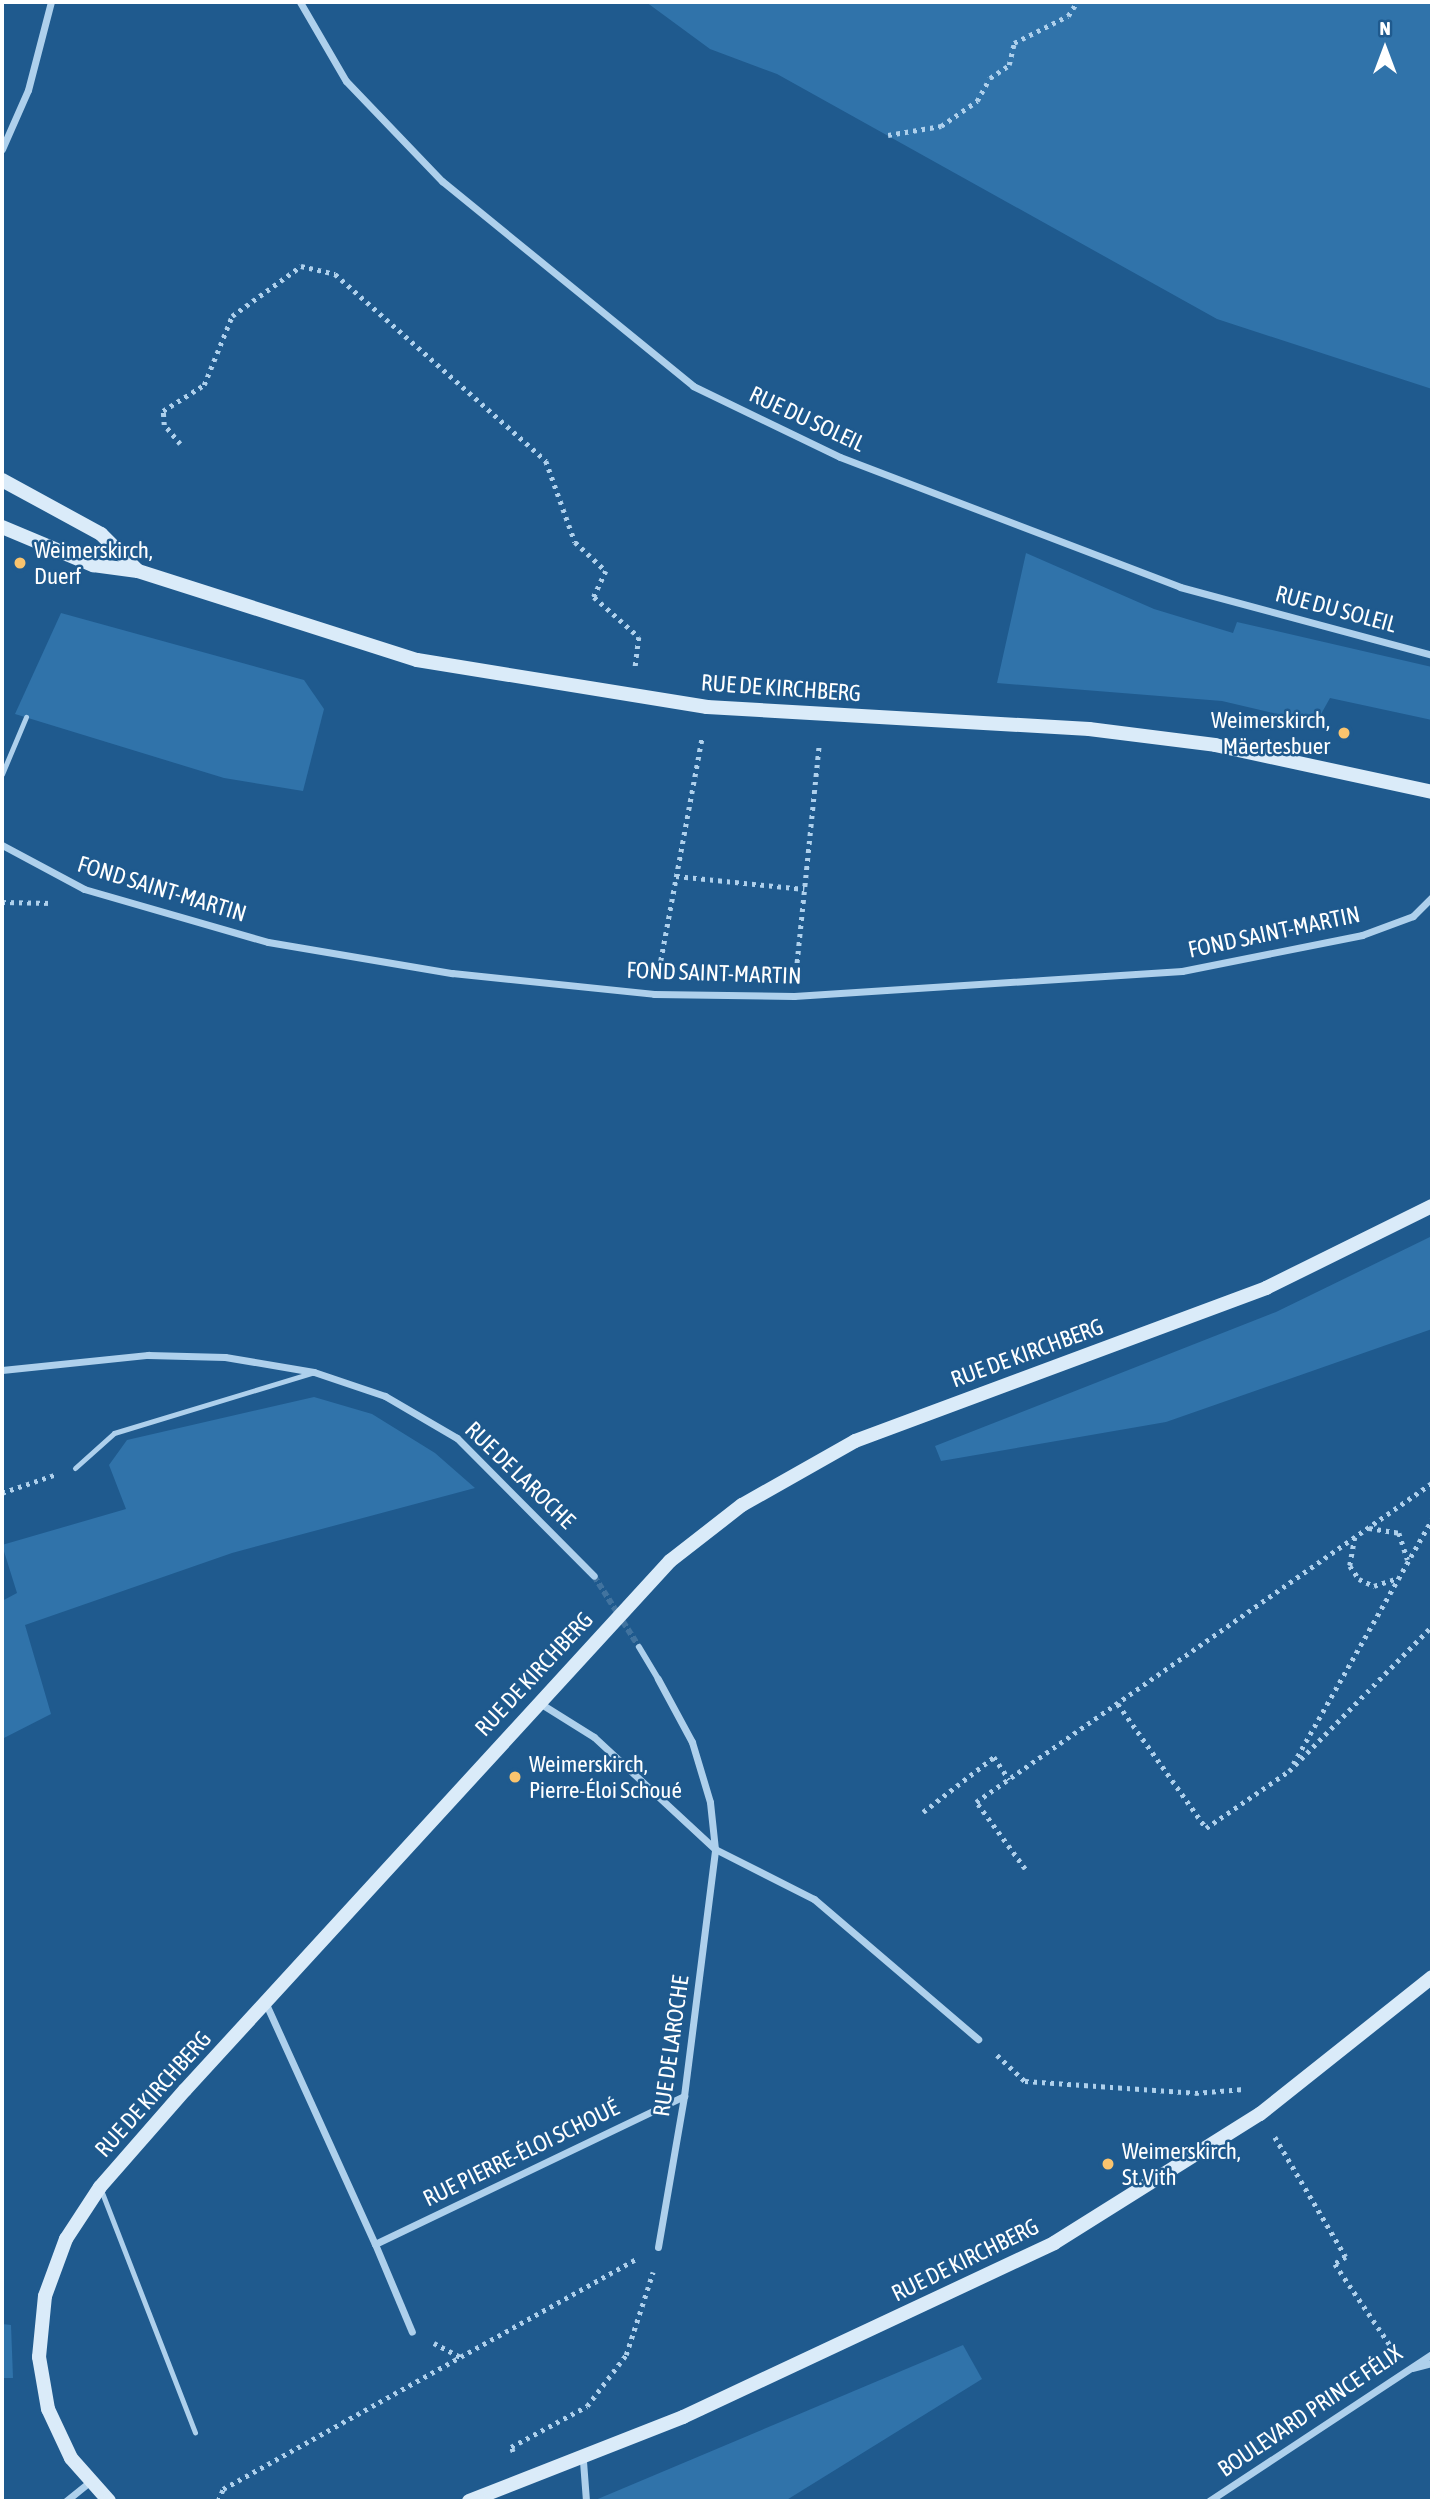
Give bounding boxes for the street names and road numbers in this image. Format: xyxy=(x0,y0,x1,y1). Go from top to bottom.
street label: RUE DU SOLEIL xyxy=(745,380,869,458)
street label: RUE DU SOLEIL xyxy=(1272,580,1400,638)
street label: RUE DE KIRCHBERG xyxy=(700,669,862,707)
street label: FOND SAINT-MARTIN xyxy=(74,850,250,928)
street label: FOND SAINT-MARTIN xyxy=(1186,900,1362,964)
street label: FOND SAINT-MARTIN xyxy=(626,956,802,990)
street label: RUE DE KIRCHBERG xyxy=(947,1313,1107,1393)
street label: RUE DE LAROCHE xyxy=(459,1416,581,1534)
street label: RUE DE KIRCHBERG xyxy=(469,1606,599,1742)
street label: RUE DE LAROCHE xyxy=(647,1974,695,2118)
street label: RUE DE KIRCHBERG xyxy=(89,2025,217,2163)
street label: RUE PIERRE-ÉLOI SCHOUÉ xyxy=(419,2094,623,2212)
street label: RUE DE KIRCHBERG xyxy=(887,2212,1043,2308)
street label: BOULEVARD PRINCE FÉLIX xyxy=(1213,2339,1407,2483)

